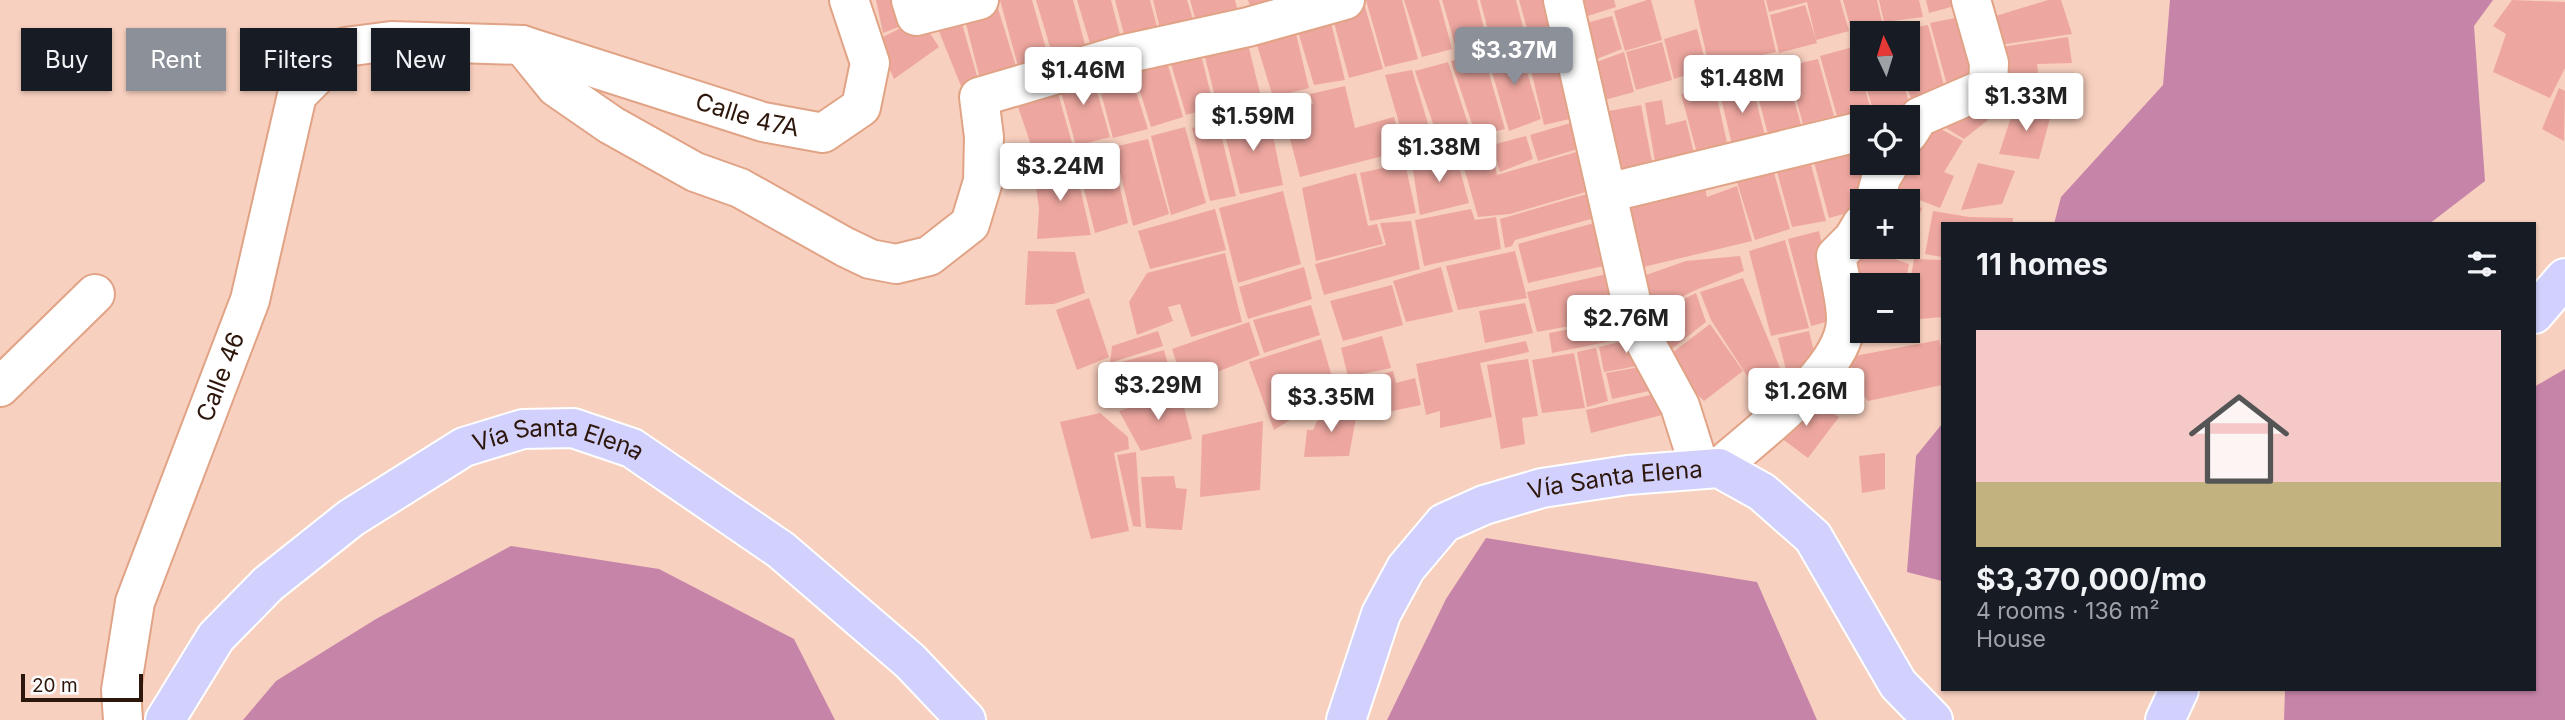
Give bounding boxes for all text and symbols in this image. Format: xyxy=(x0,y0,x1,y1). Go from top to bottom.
north arrow xyxy=(1850,21,1920,91)
map controls xyxy=(1850,21,1920,343)
chip: Buy xyxy=(21,28,112,91)
chip: Rent xyxy=(126,28,226,91)
chip: Filters xyxy=(240,28,357,91)
chip: New xyxy=(371,28,470,91)
pin: $3.37M xyxy=(1457,28,1571,87)
text: $3.37M xyxy=(1471,36,1557,64)
pin: $1.46M xyxy=(1026,48,1140,107)
pin: $1.48M xyxy=(1685,55,1799,115)
text: $1.46M xyxy=(1041,56,1125,84)
text: $1.48M xyxy=(1700,64,1784,92)
pin: $1.33M xyxy=(1969,74,2083,133)
text: $1.33M xyxy=(1984,82,2068,110)
street label: Calle 47A xyxy=(692,86,801,142)
pin: $1.59M xyxy=(1196,94,1310,153)
text: $1.59M xyxy=(1211,102,1295,130)
button: locate xyxy=(1850,105,1920,175)
pin: $1.38M xyxy=(1382,124,1496,184)
text: $1.38M xyxy=(1397,133,1481,161)
pin: $3.24M xyxy=(1003,144,1117,203)
text: $3.24M xyxy=(1016,152,1104,180)
button: + xyxy=(1850,189,1920,259)
icon: filters xyxy=(2463,245,2501,283)
text: 11 homes xyxy=(1976,246,2108,282)
button: − xyxy=(1850,273,1920,343)
pin: $2.76M xyxy=(1569,296,1683,355)
text: $2.76M xyxy=(1583,304,1669,332)
street label: Calle 46 xyxy=(190,328,250,426)
pin: $3.29M xyxy=(1101,362,1215,422)
pin: $1.26M xyxy=(1749,368,1863,428)
text: $3.29M xyxy=(1114,371,1202,399)
pin: $3.35M xyxy=(1274,374,1388,434)
icon: home xyxy=(2176,376,2302,502)
text: $1.26M xyxy=(1764,377,1848,405)
text: $3.35M xyxy=(1287,383,1375,411)
street label: Vía Santa Elena xyxy=(469,413,650,466)
street label: Vía Santa Elena xyxy=(1524,454,1704,505)
text: $3,370,000/mo xyxy=(1976,561,2207,597)
text: 4 rooms · 136 m² xyxy=(1976,597,2160,625)
text: House xyxy=(1976,625,2046,653)
scale bar xyxy=(21,671,144,703)
text: 20 m xyxy=(32,674,78,697)

